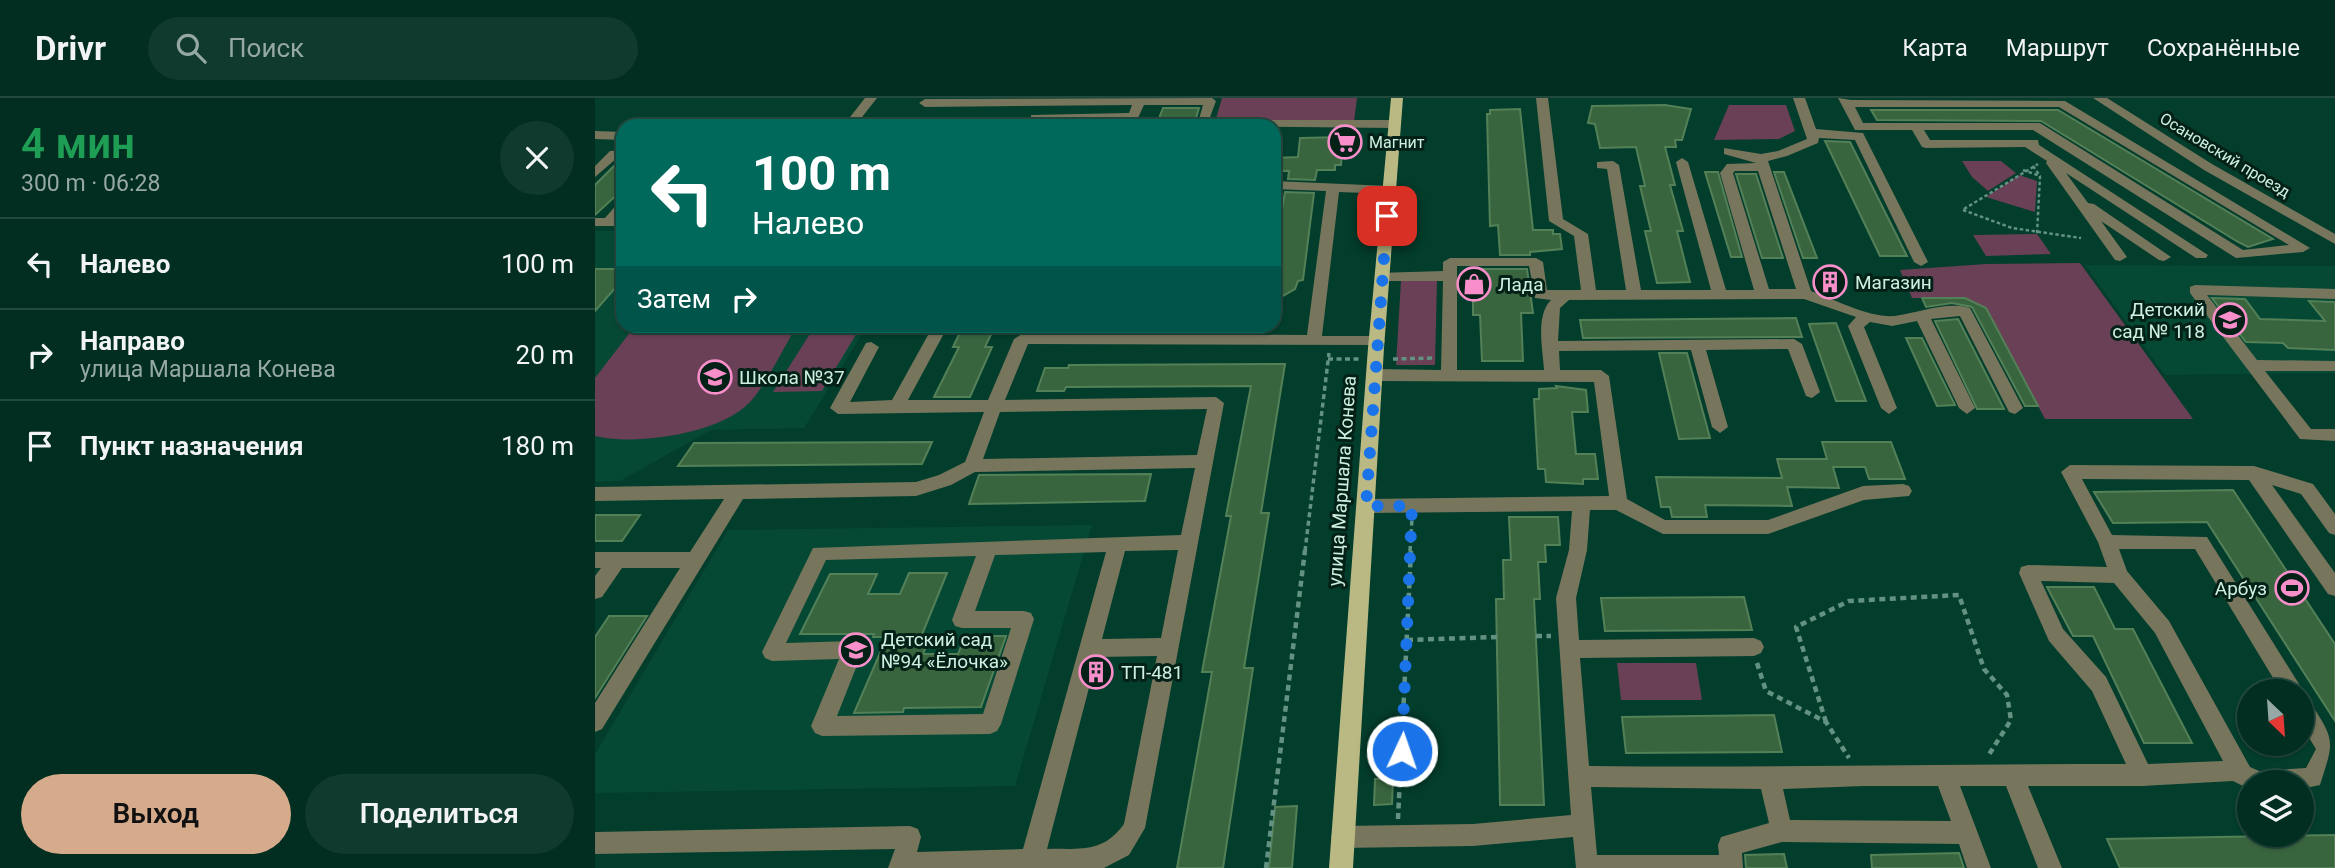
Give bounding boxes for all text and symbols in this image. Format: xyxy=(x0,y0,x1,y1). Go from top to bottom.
search box xyxy=(148,17,638,80)
text: Drivr xyxy=(35,29,106,68)
icon: search xyxy=(172,29,210,67)
text: Поиск xyxy=(228,33,304,63)
text: Карта xyxy=(1902,34,1968,62)
text: Маршрут xyxy=(2006,34,2109,62)
text: Сохранённые xyxy=(2147,34,2300,62)
street label: Осановский проезд xyxy=(2156,109,2294,202)
text: 4 мин xyxy=(21,119,135,168)
button: close xyxy=(500,121,574,195)
supermarket icon: Магнит xyxy=(1326,123,1364,161)
place label: Магнит xyxy=(1369,133,1425,152)
text: 100 m xyxy=(752,145,891,202)
icon: left xyxy=(637,147,728,238)
text: 300 m · 06:28 xyxy=(21,170,160,197)
pin xyxy=(1357,186,1417,246)
icon: arrive xyxy=(1368,197,1406,235)
text: Налево xyxy=(752,204,864,242)
icon: left xyxy=(21,245,59,283)
text: Налево xyxy=(80,249,170,279)
text: 100 m xyxy=(501,249,574,279)
building icon: Магазин xyxy=(1811,263,1849,301)
shop icon: Лада xyxy=(1455,265,1493,303)
place label: Магазин xyxy=(1855,271,1932,294)
place label: Лада xyxy=(1498,273,1544,296)
icon: right xyxy=(725,280,763,318)
text: Затем xyxy=(637,284,711,314)
place label: Детский сад № 118 xyxy=(2112,298,2205,343)
school or university icon: Детский сад № 118 xyxy=(2211,301,2249,339)
text: Направо xyxy=(80,326,185,356)
icon: right xyxy=(21,336,59,374)
text: 20 m xyxy=(516,340,574,370)
text: улица Маршала Конева xyxy=(80,356,336,383)
school or university icon: Школа №37 xyxy=(696,358,734,396)
place label: Школа №37 xyxy=(739,366,845,389)
street label: улица Маршала Конева xyxy=(1323,375,1361,587)
icon: arrive xyxy=(21,427,59,465)
text: Пункт назначения xyxy=(80,431,304,461)
text: 180 m xyxy=(501,431,574,461)
sports icon: Арбуз xyxy=(2273,569,2311,607)
place label: Арбуз xyxy=(2215,577,2267,600)
place label: Детский сад №94 «Ёлочка» xyxy=(881,628,1008,673)
school or university icon: Детский сад №94 «Ёлочка» xyxy=(837,631,875,669)
building icon: ТП-481 xyxy=(1077,653,1115,691)
place label: ТП-481 xyxy=(1121,661,1183,684)
north arrow xyxy=(2237,679,2313,756)
map controls xyxy=(2237,679,2314,847)
position arrow xyxy=(1365,714,1439,788)
button: layers xyxy=(2237,770,2314,847)
button: Выход xyxy=(21,774,291,854)
button: Поделиться xyxy=(305,774,574,854)

